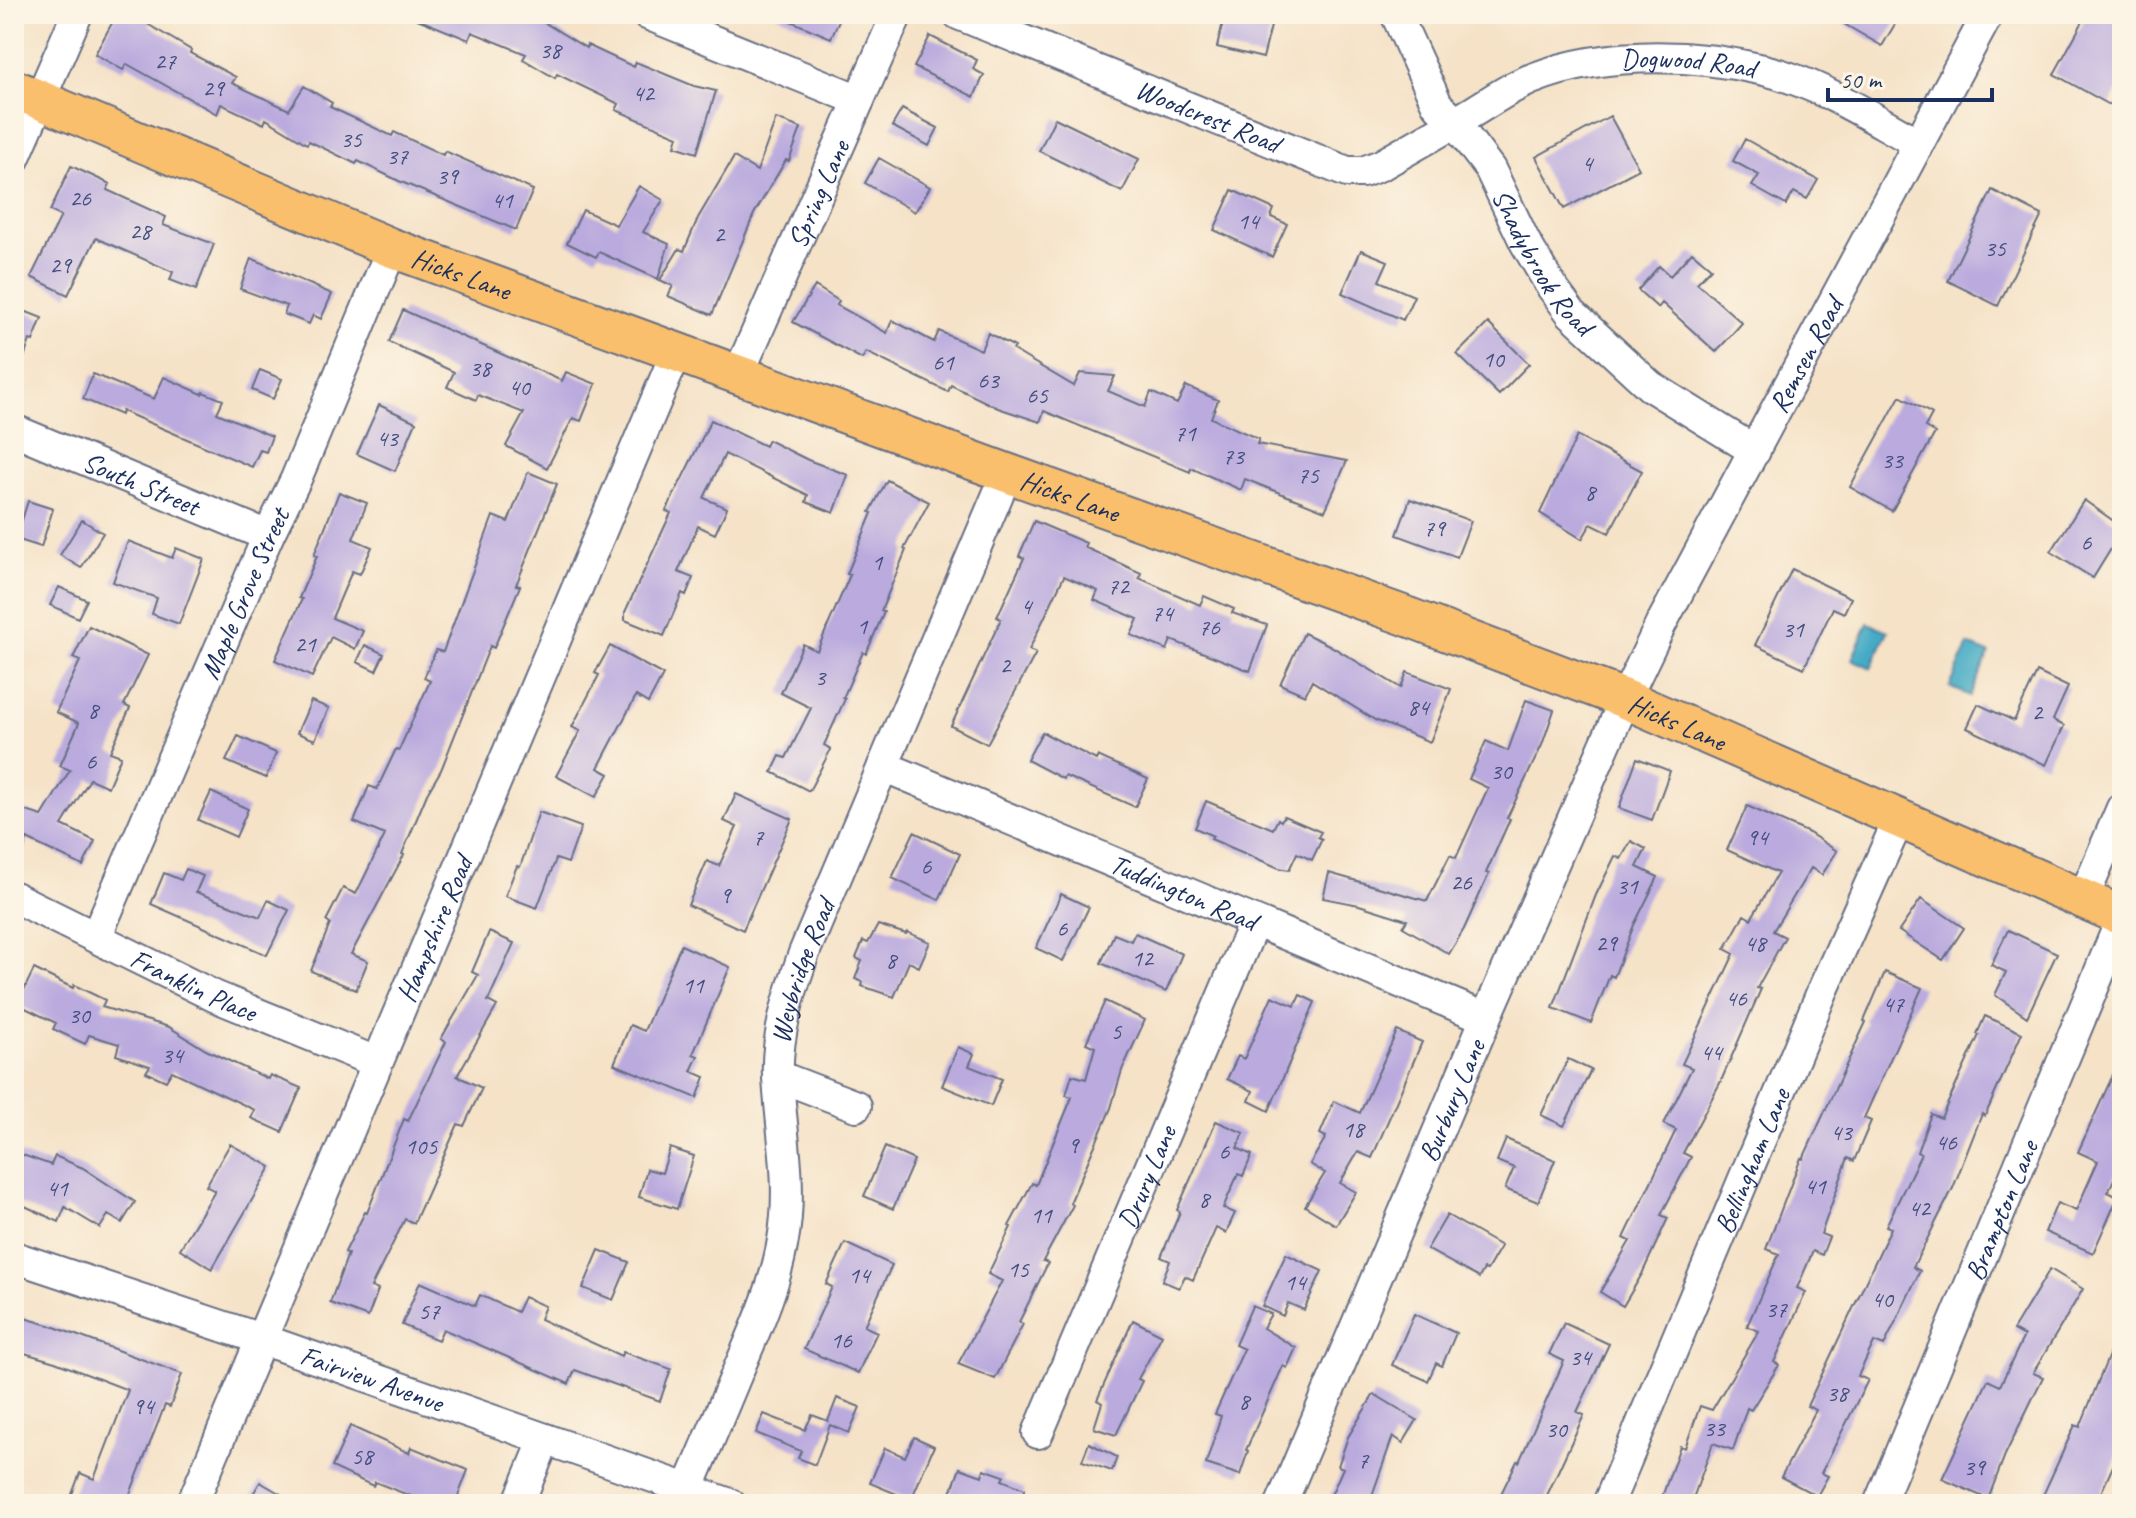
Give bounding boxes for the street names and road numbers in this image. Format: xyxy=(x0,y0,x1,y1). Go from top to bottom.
street label: Dogwood Road xyxy=(1620,40,1763,86)
street label: Woodcrest Road xyxy=(1131,71,1289,162)
street label: Spring Lane xyxy=(779,133,858,253)
street label: Shadybrook Road xyxy=(1485,183,1604,345)
street label: Hicks Lane xyxy=(407,239,517,308)
street label: Remsen Road xyxy=(1760,288,1852,418)
street label: South Street xyxy=(78,443,207,524)
street label: Hicks Lane xyxy=(1016,462,1126,530)
street label: Maple Grove Street xyxy=(191,500,298,684)
street label: Hicks Lane xyxy=(1623,685,1733,759)
street label: Tuddington Road xyxy=(1105,845,1266,939)
street label: Hampshire Road xyxy=(388,847,482,1007)
street label: Weybridge Road xyxy=(762,890,844,1046)
street label: Franklin Place xyxy=(125,940,263,1030)
street label: Burbury Lane xyxy=(1410,1032,1493,1167)
street label: Bellingham Lane xyxy=(1706,1081,1798,1238)
street label: Drury Lane xyxy=(1109,1119,1184,1234)
street label: Brampton Lane xyxy=(1956,1133,2046,1285)
street label: Fairview Avenue xyxy=(296,1337,450,1420)

